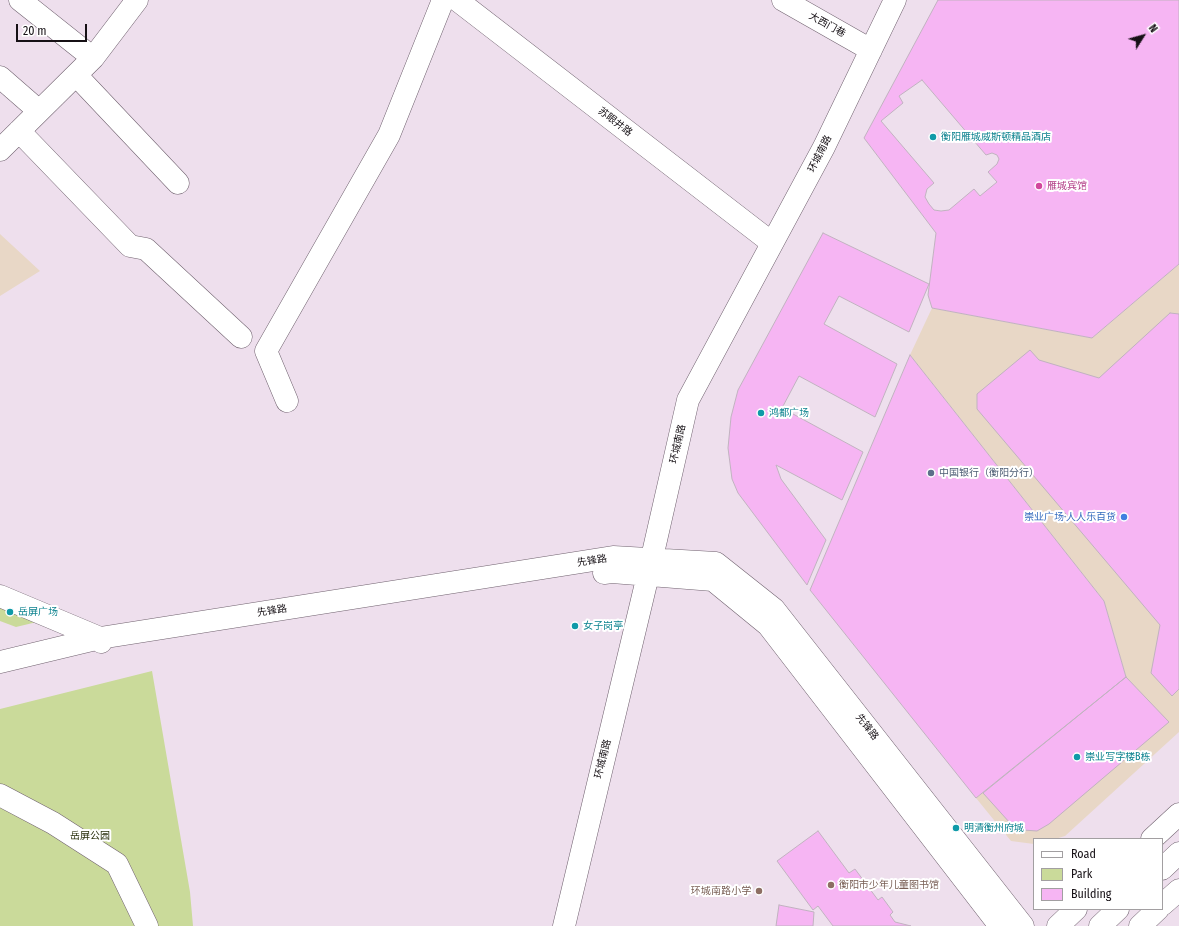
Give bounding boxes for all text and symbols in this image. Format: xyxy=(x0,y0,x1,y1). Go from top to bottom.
street label: 大西门巷 xyxy=(807,10,847,40)
scale bar xyxy=(18,16,89,42)
north arrow xyxy=(1123,16,1163,56)
text: N xyxy=(1146,22,1160,35)
text: 20 m xyxy=(23,24,47,38)
street label: 苏眼井路 xyxy=(596,105,634,139)
place label: 衡阳雁城威斯顿精品酒店 xyxy=(941,131,1051,143)
marker: 衡阳雁城威斯顿精品酒店 xyxy=(928,132,938,142)
street label: 环城南路 xyxy=(806,133,834,175)
place label: 雁城宾馆 xyxy=(1047,180,1087,192)
marker: 雁城宾馆 xyxy=(1034,181,1044,191)
place label: 鸿都广场 xyxy=(769,407,809,419)
marker: 鸿都广场 xyxy=(756,408,766,418)
street label: 环城南路 xyxy=(668,423,688,465)
place label: 中国银行（衡阳分行） xyxy=(939,467,1039,479)
marker: 中国银行（衡阳分行） xyxy=(926,468,936,478)
place label: 崇业广场·人人乐百货 xyxy=(1024,511,1116,523)
marker: 崇业广场·人人乐百货 xyxy=(1119,512,1129,522)
street label: 先锋路 xyxy=(576,553,608,569)
street label: 先锋路 xyxy=(256,603,288,619)
place label: 岳屏广场 xyxy=(18,606,58,618)
marker: 岳屏广场 xyxy=(5,607,15,617)
place label: 女子岗亭 xyxy=(583,620,623,632)
marker: 女子岗亭 xyxy=(570,621,580,631)
street label: 先锋路 xyxy=(853,711,881,743)
street label: 环城南路 xyxy=(592,738,614,780)
place label: 崇业写字楼B栋 xyxy=(1085,751,1150,763)
marker: 崇业写字楼B栋 xyxy=(1072,752,1082,762)
place label: 明清衡州府城 xyxy=(964,822,1024,834)
marker: 明清衡州府城 xyxy=(951,823,961,833)
park label: 岳屏公园 xyxy=(70,830,110,842)
legend xyxy=(1033,838,1163,910)
text: Road xyxy=(1071,847,1096,861)
text: Park xyxy=(1071,867,1092,881)
place label: 衡阳市少年儿童图书馆 xyxy=(839,879,939,891)
marker: 衡阳市少年儿童图书馆 xyxy=(826,880,836,890)
place label: 环城南路小学 xyxy=(691,885,751,897)
marker: 环城南路小学 xyxy=(754,886,764,896)
text: Building xyxy=(1071,887,1111,901)

